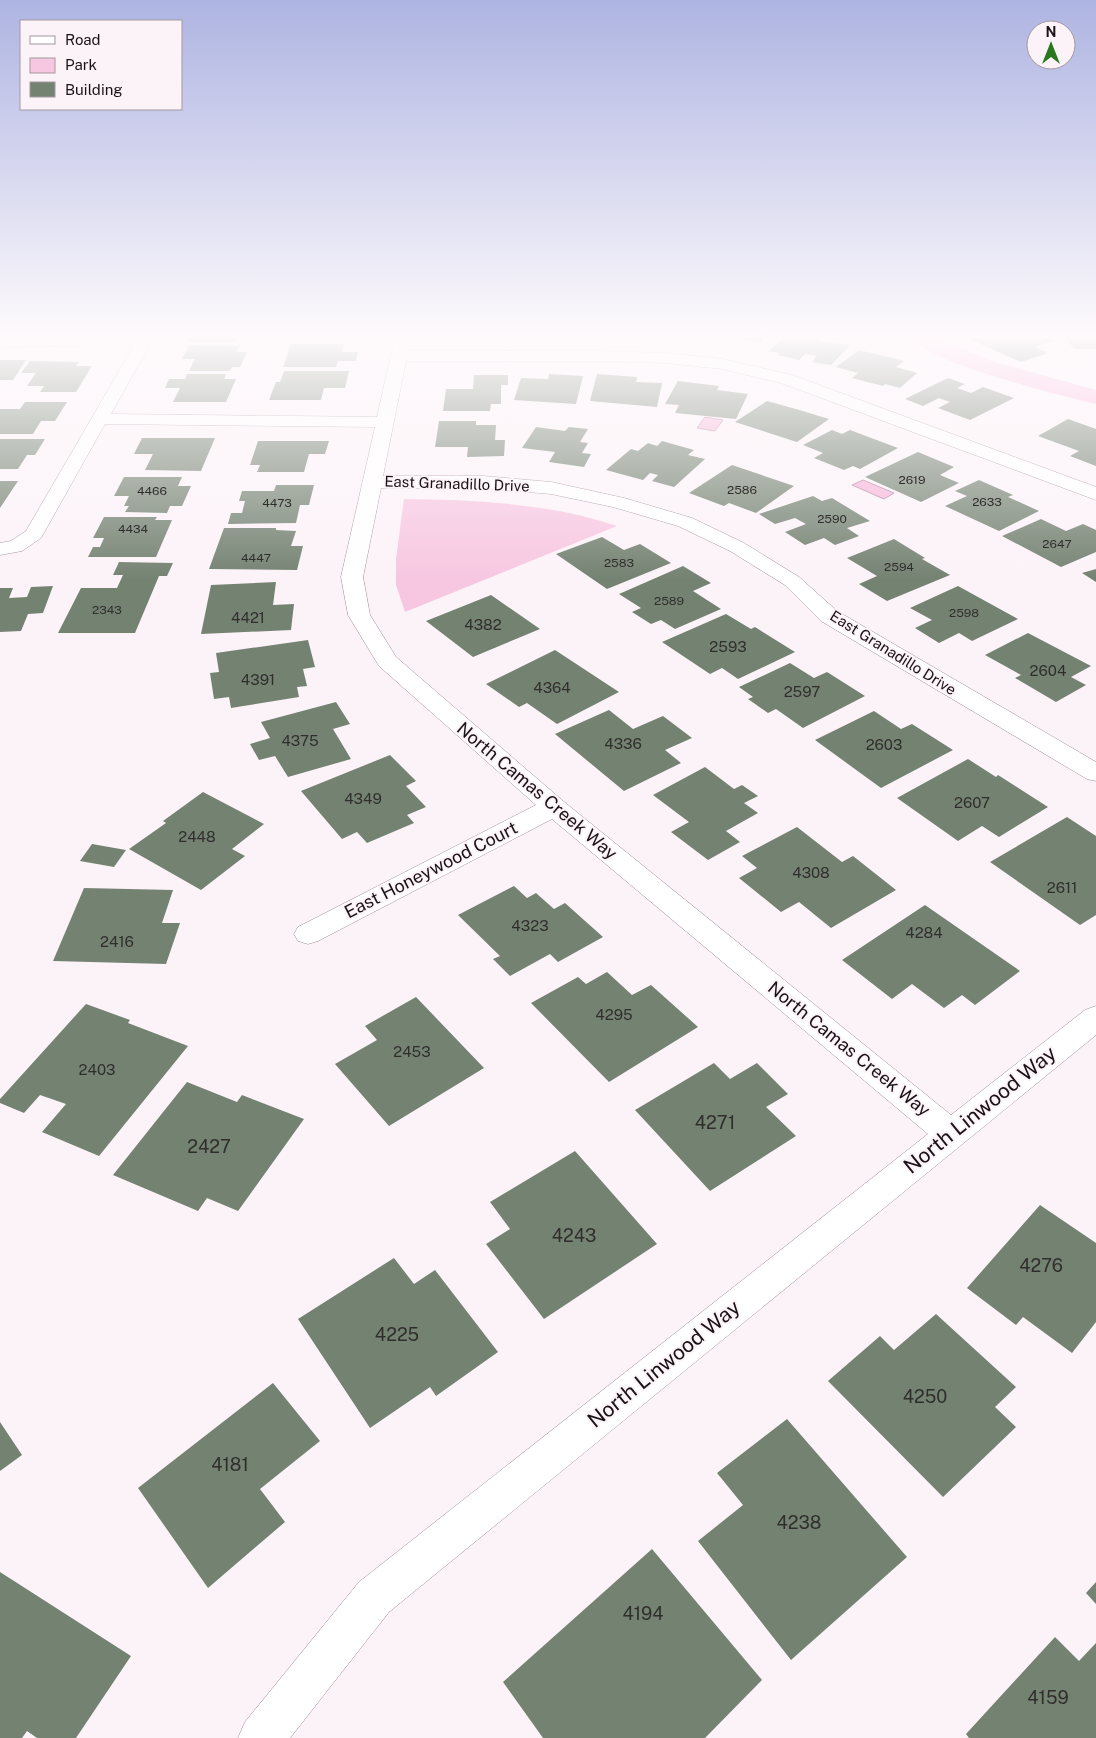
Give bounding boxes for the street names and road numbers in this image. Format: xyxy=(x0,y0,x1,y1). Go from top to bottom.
street label: East Granadillo Drive xyxy=(384,472,530,495)
street label: East Granadillo Drive xyxy=(827,607,959,698)
street label: North Camas Creek Way xyxy=(453,717,622,864)
street label: East Honeywood Court xyxy=(341,817,521,922)
street label: North Camas Creek Way xyxy=(764,977,935,1121)
street label: North Linwood Way xyxy=(898,1041,1061,1179)
street label: North Linwood Way xyxy=(582,1295,745,1433)

